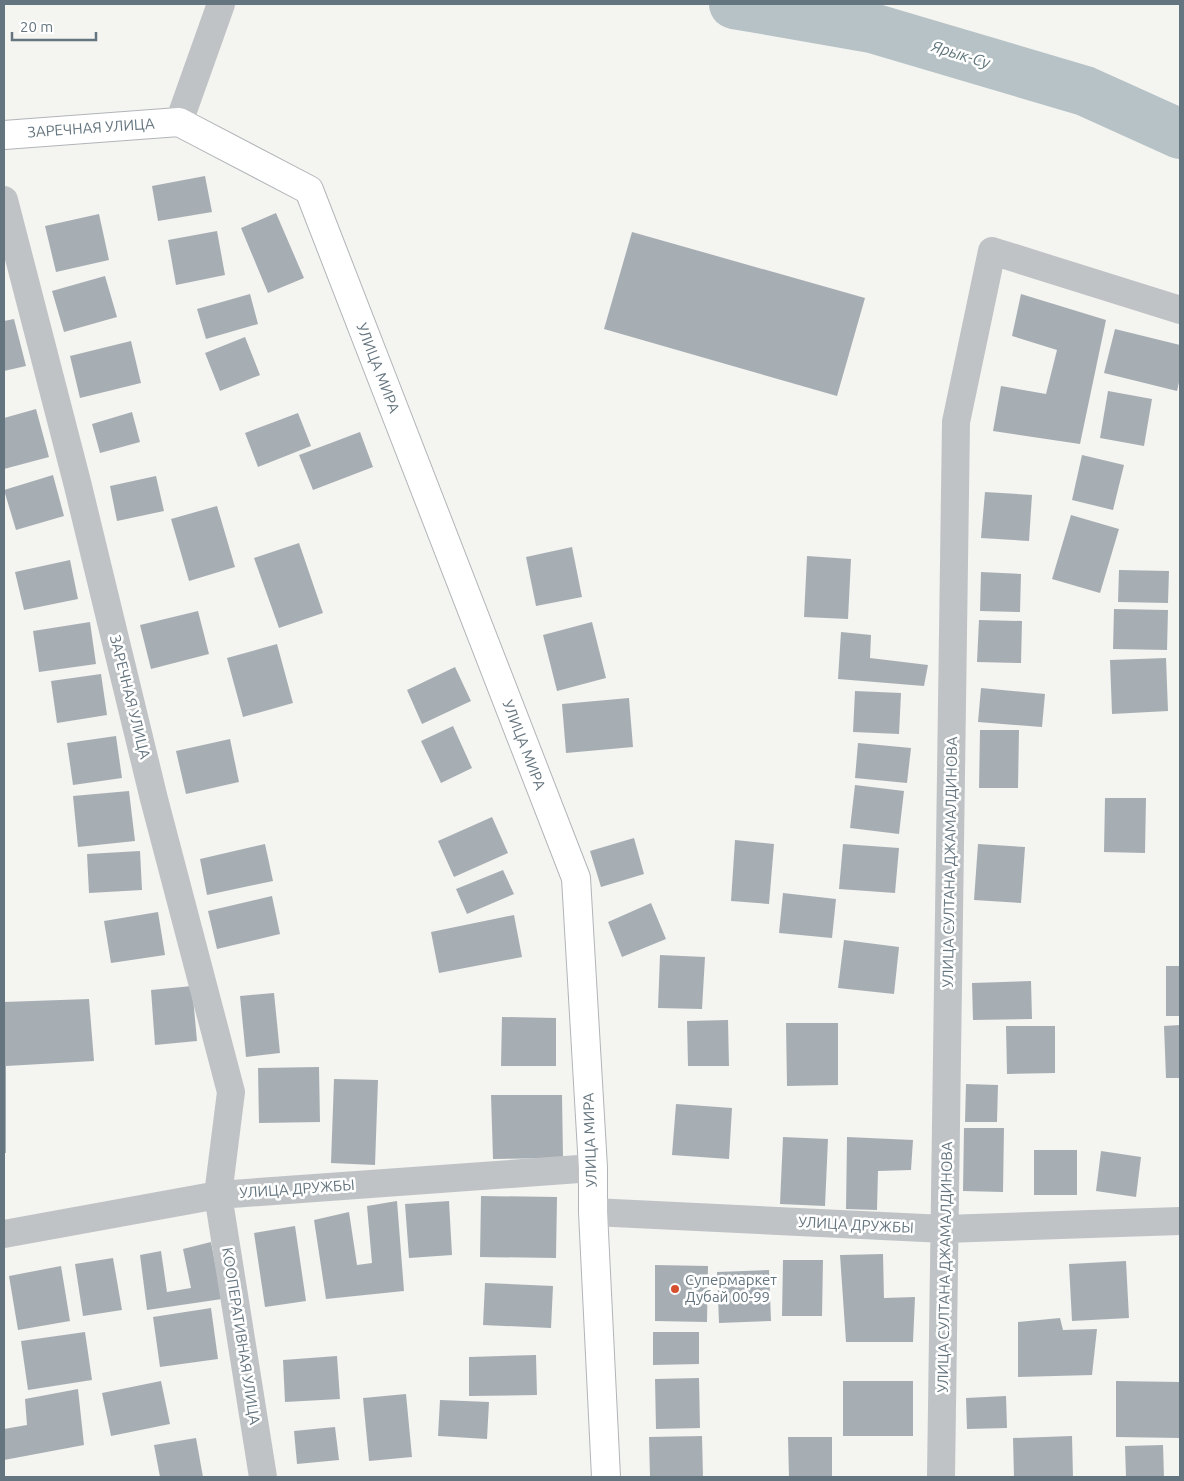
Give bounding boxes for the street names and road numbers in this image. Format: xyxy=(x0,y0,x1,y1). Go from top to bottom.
street label: ЗАРЕЧНАЯ УЛИЦА xyxy=(27,115,155,140)
street label: УЛИЦА МИРА xyxy=(354,321,403,415)
street label: ЗАРЕЧНАЯ УЛИЦА xyxy=(107,633,154,761)
street label: УЛИЦА МИРА xyxy=(500,698,549,792)
street label: УЛИЦА СУЛТАНА ДЖАМАЛДИНОВА xyxy=(939,736,960,988)
street label: УЛИЦА МИРА xyxy=(579,1092,600,1188)
street label: УЛИЦА СУЛТАНА ДЖАМАЛДИНОВА xyxy=(934,1141,955,1393)
street label: УЛИЦА ДРУЖБЫ xyxy=(239,1176,355,1201)
street label: УЛИЦА ДРУЖБЫ xyxy=(798,1213,914,1236)
street label: КООПЕРАТИВНАЯ УЛИЦА xyxy=(219,1246,264,1426)

